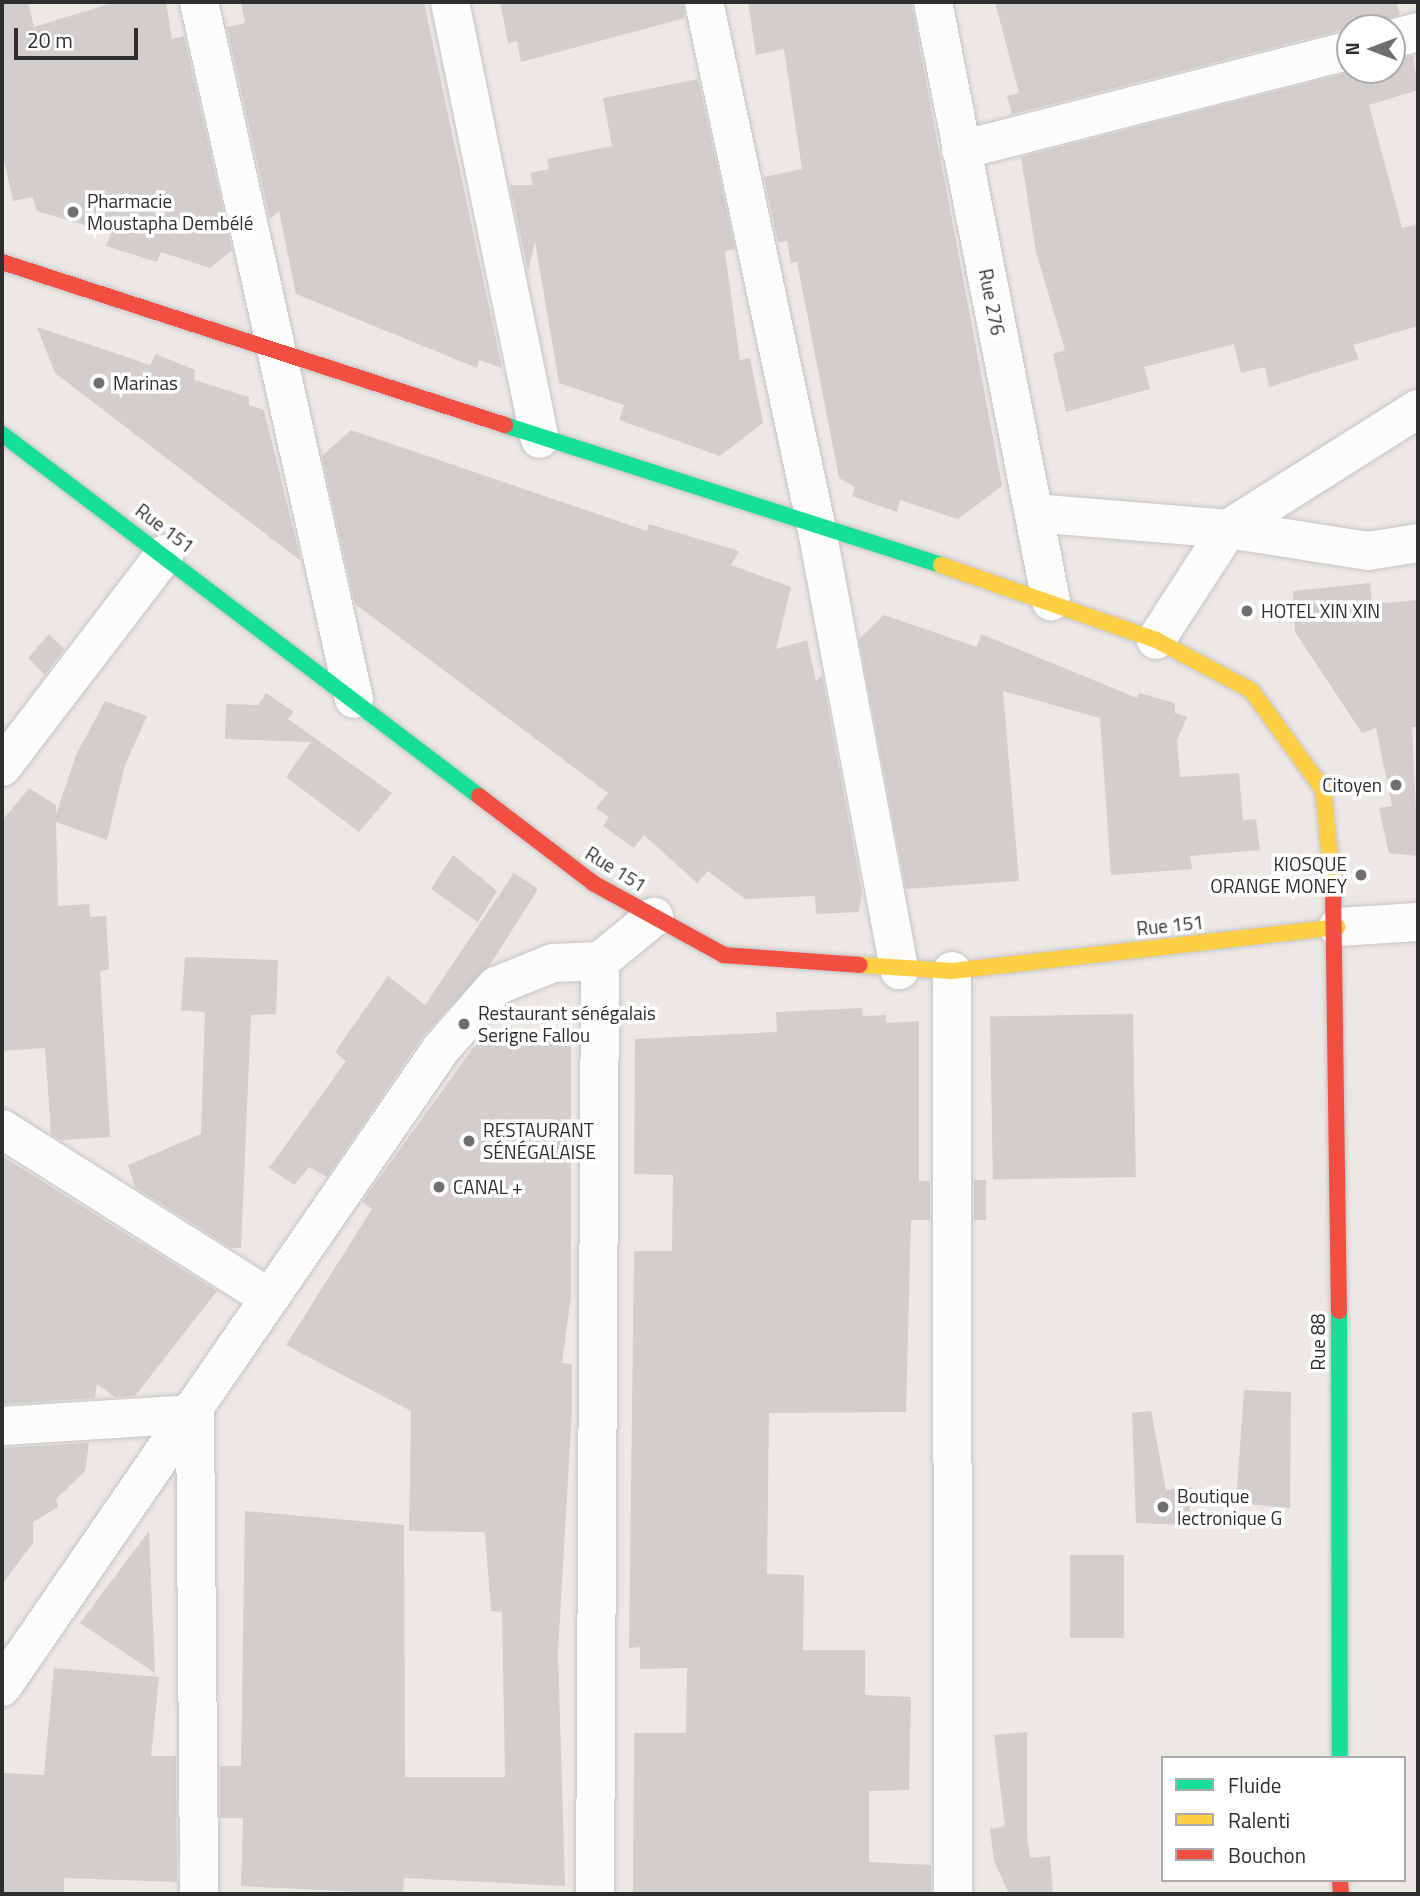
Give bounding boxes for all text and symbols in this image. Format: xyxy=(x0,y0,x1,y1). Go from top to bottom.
scale bar xyxy=(18,14,142,58)
north arrow xyxy=(1336,14,1406,84)
text: 20 m xyxy=(27,24,73,56)
text: N xyxy=(1337,42,1366,56)
place label: Pharmacie Moustapha Dembélé xyxy=(87,190,253,234)
marker: Pharmacie Moustapha Dembélé xyxy=(65,204,81,220)
street label: Rue 276 xyxy=(974,267,1010,337)
place label: Marinas xyxy=(113,372,178,394)
marker: Marinas xyxy=(91,375,107,391)
street label: Rue 151 xyxy=(131,499,199,557)
place label: HOTEL XIN XIN xyxy=(1261,600,1380,622)
marker: HOTEL XIN XIN xyxy=(1239,603,1255,619)
place label: Citoyen xyxy=(1322,774,1382,796)
marker: Citoyen xyxy=(1388,777,1404,793)
street label: Rue 151 xyxy=(581,841,651,897)
place label: KIOSQUE ORANGE MONEY xyxy=(1210,853,1347,897)
marker: KIOSQUE ORANGE MONEY xyxy=(1353,867,1369,883)
street label: Rue 151 xyxy=(1135,910,1205,940)
place label: Restaurant sénégalais Serigne Fallou xyxy=(478,1002,656,1046)
marker: Restaurant sénégalais Serigne Fallou xyxy=(456,1016,472,1032)
place label: RESTAURANT SÉNÉGALAISE xyxy=(483,1119,596,1163)
marker: RESTAURANT SÉNÉGALAISE xyxy=(461,1133,477,1149)
place label: CANAL + xyxy=(453,1176,523,1198)
marker: CANAL + xyxy=(431,1179,447,1195)
street label: Rue 88 xyxy=(1307,1314,1329,1370)
place label: Boutique lectronique G xyxy=(1177,1485,1282,1529)
marker: Boutique lectronique G xyxy=(1155,1499,1171,1515)
legend xyxy=(1161,1756,1406,1882)
text: Fluide xyxy=(1228,1769,1281,1801)
text: Ralenti xyxy=(1228,1804,1290,1836)
text: Bouchon xyxy=(1228,1839,1306,1871)

